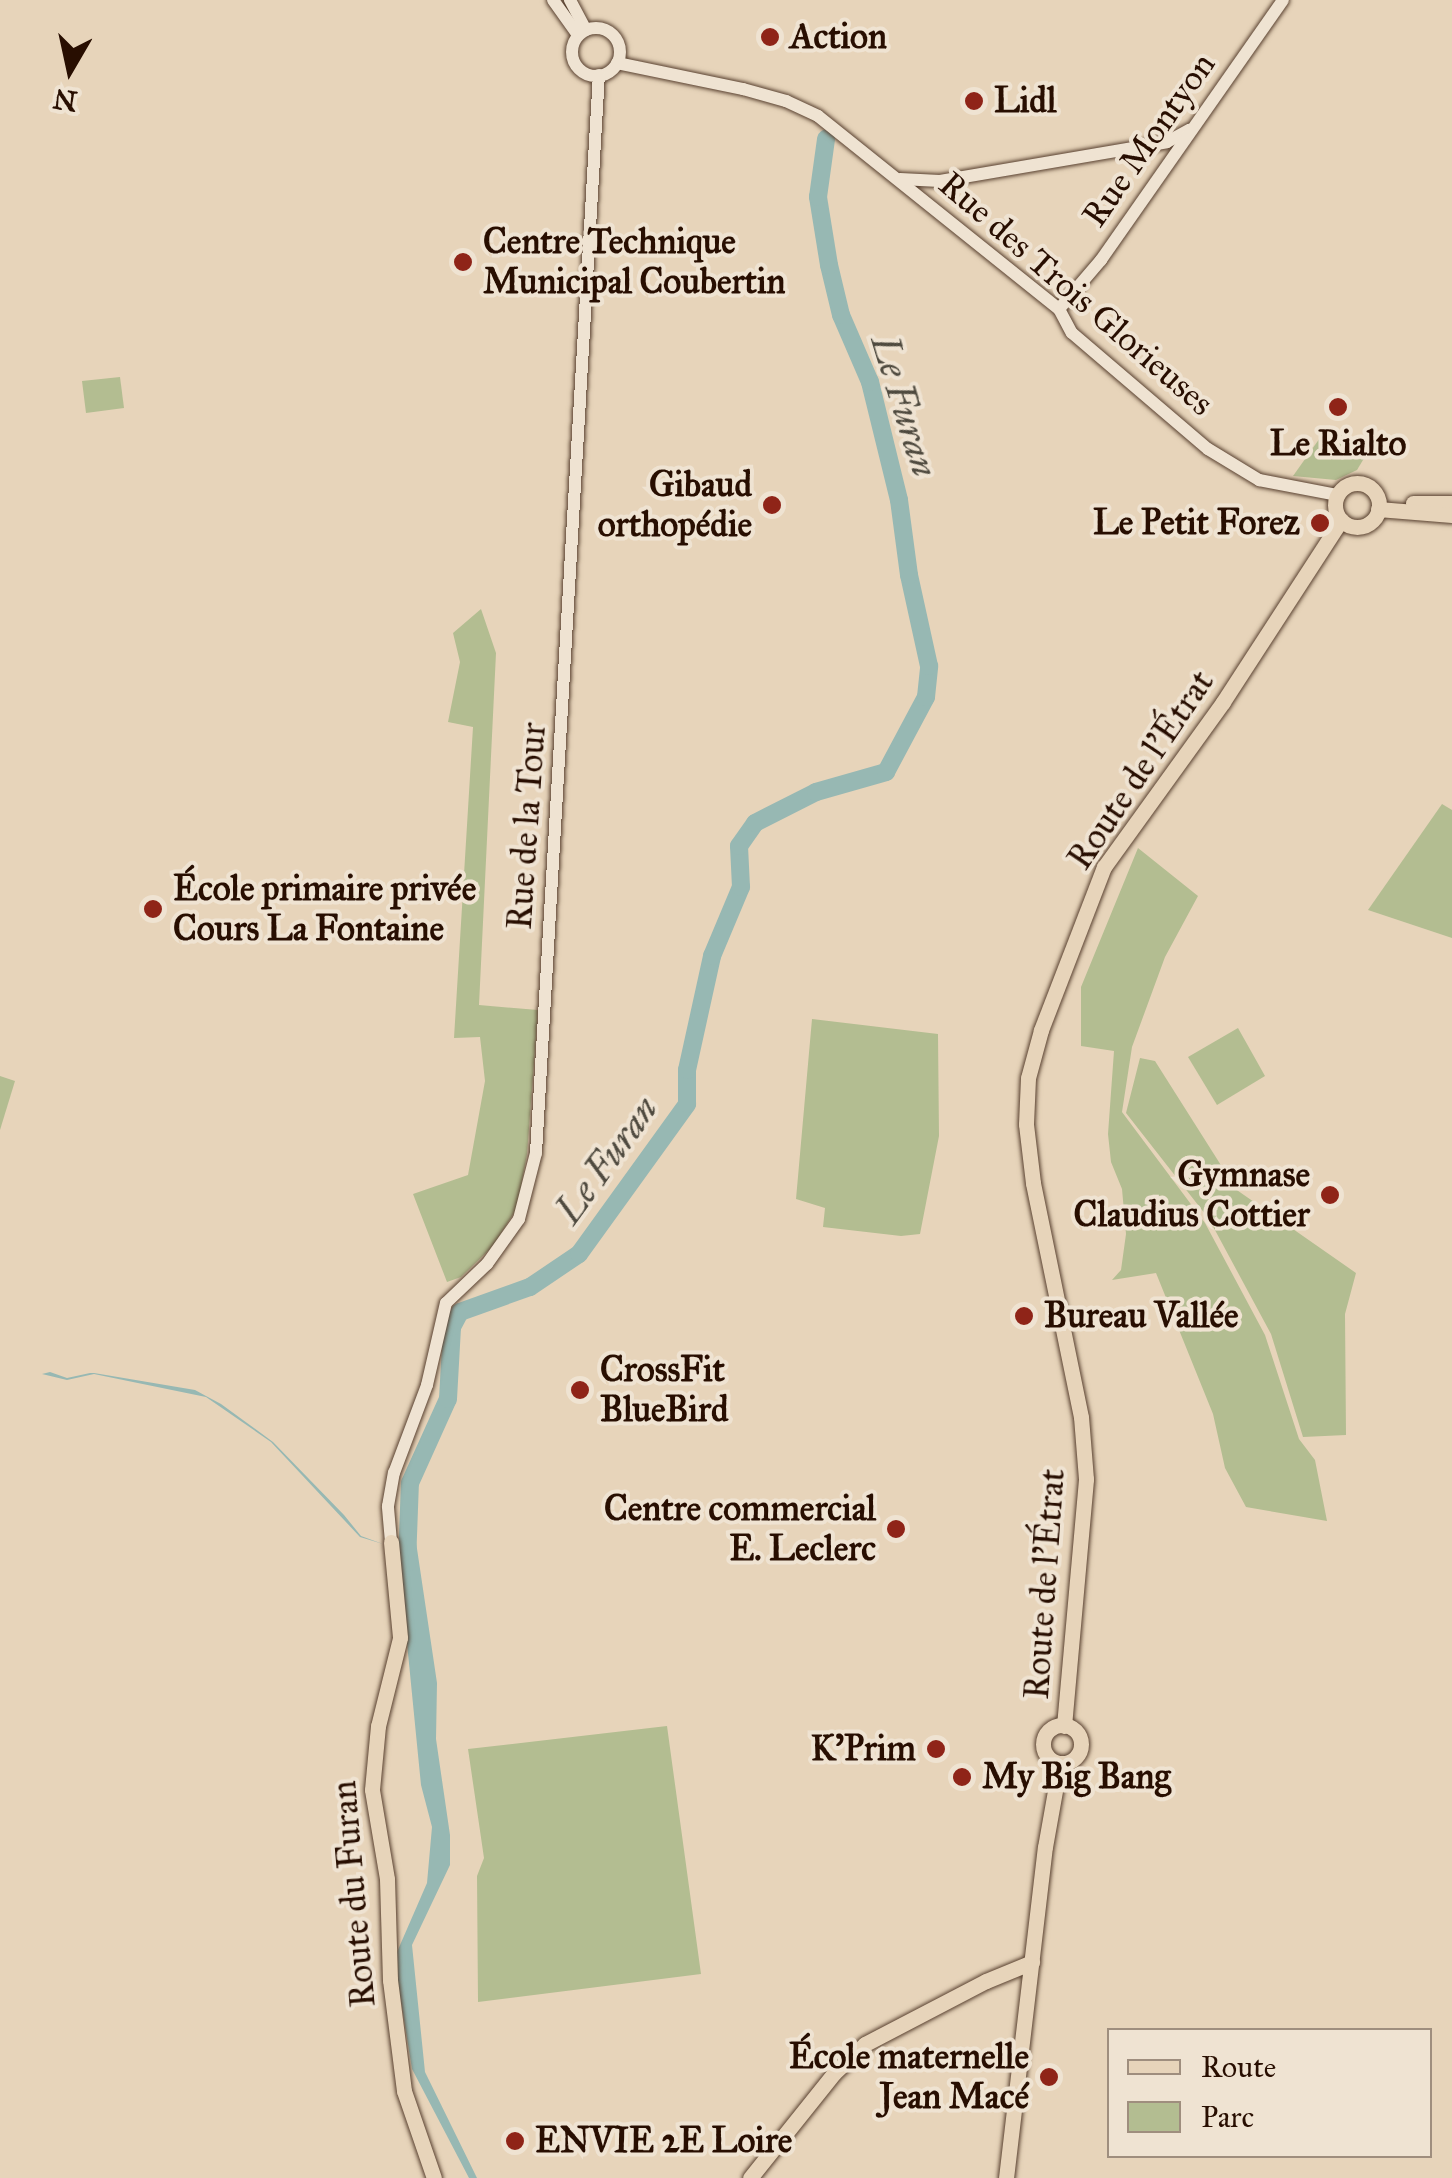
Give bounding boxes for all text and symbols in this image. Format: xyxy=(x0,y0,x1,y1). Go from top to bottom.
place label: Action xyxy=(790,16,887,58)
north arrow xyxy=(20,20,120,120)
marker: Action xyxy=(759,26,781,48)
street label: Rue Montyon xyxy=(1074,45,1224,235)
place label: Lidl xyxy=(994,80,1056,122)
text: N xyxy=(51,81,80,119)
marker: Lidl xyxy=(963,90,985,112)
street label: Rue des Trois Glorieuses xyxy=(930,163,1222,425)
place label: Centre Technique Municipal Coubertin xyxy=(483,221,786,303)
marker: Centre Technique Municipal Coubertin xyxy=(452,251,474,273)
water label: Le Furan xyxy=(861,330,947,482)
marker: Le Rialto xyxy=(1327,396,1349,418)
place label: Le Rialto xyxy=(1270,423,1406,465)
place label: Gibaud orthopédie xyxy=(598,464,752,546)
marker: Gibaud orthopédie xyxy=(761,494,783,516)
place label: Le Petit Forez xyxy=(1093,502,1300,544)
marker: Le Petit Forez xyxy=(1309,512,1331,534)
street label: Route de l'Étrat xyxy=(1059,663,1223,877)
street label: Rue de la Tour xyxy=(499,721,555,931)
place label: École primaire privée Cours La Fontaine xyxy=(173,868,476,950)
marker: École primaire privée Cours La Fontaine xyxy=(142,898,164,920)
water label: Le Furan xyxy=(546,1088,668,1232)
place label: Gymnase Claudius Cottier xyxy=(1074,1154,1310,1236)
marker: Gymnase Claudius Cottier xyxy=(1319,1184,1341,1206)
place label: Bureau Vallée xyxy=(1044,1295,1239,1337)
marker: Bureau Vallée xyxy=(1013,1305,1035,1327)
place label: CrossFit BlueBird xyxy=(600,1349,728,1431)
marker: CrossFit BlueBird xyxy=(569,1379,591,1401)
street label: Route de l'Étrat xyxy=(1016,1467,1074,1701)
place label: Centre commercial E. Leclerc xyxy=(604,1488,876,1570)
marker: Centre commercial E. Leclerc xyxy=(885,1518,907,1540)
place label: K'Prim xyxy=(811,1728,916,1770)
marker: K'Prim xyxy=(925,1738,947,1760)
place label: My Big Bang xyxy=(982,1756,1171,1798)
marker: My Big Bang xyxy=(951,1766,973,1788)
street label: Route du Furan xyxy=(323,1779,385,2009)
legend xyxy=(1107,2028,1432,2158)
place label: École maternelle Jean Macé xyxy=(789,2036,1029,2118)
text: Route xyxy=(1201,2049,1276,2085)
marker: École maternelle Jean Macé xyxy=(1038,2066,1060,2088)
text: Parc xyxy=(1201,2099,1254,2135)
place label: ENVIE 2E Loire xyxy=(535,2120,792,2162)
marker: ENVIE 2E Loire xyxy=(504,2130,526,2152)

